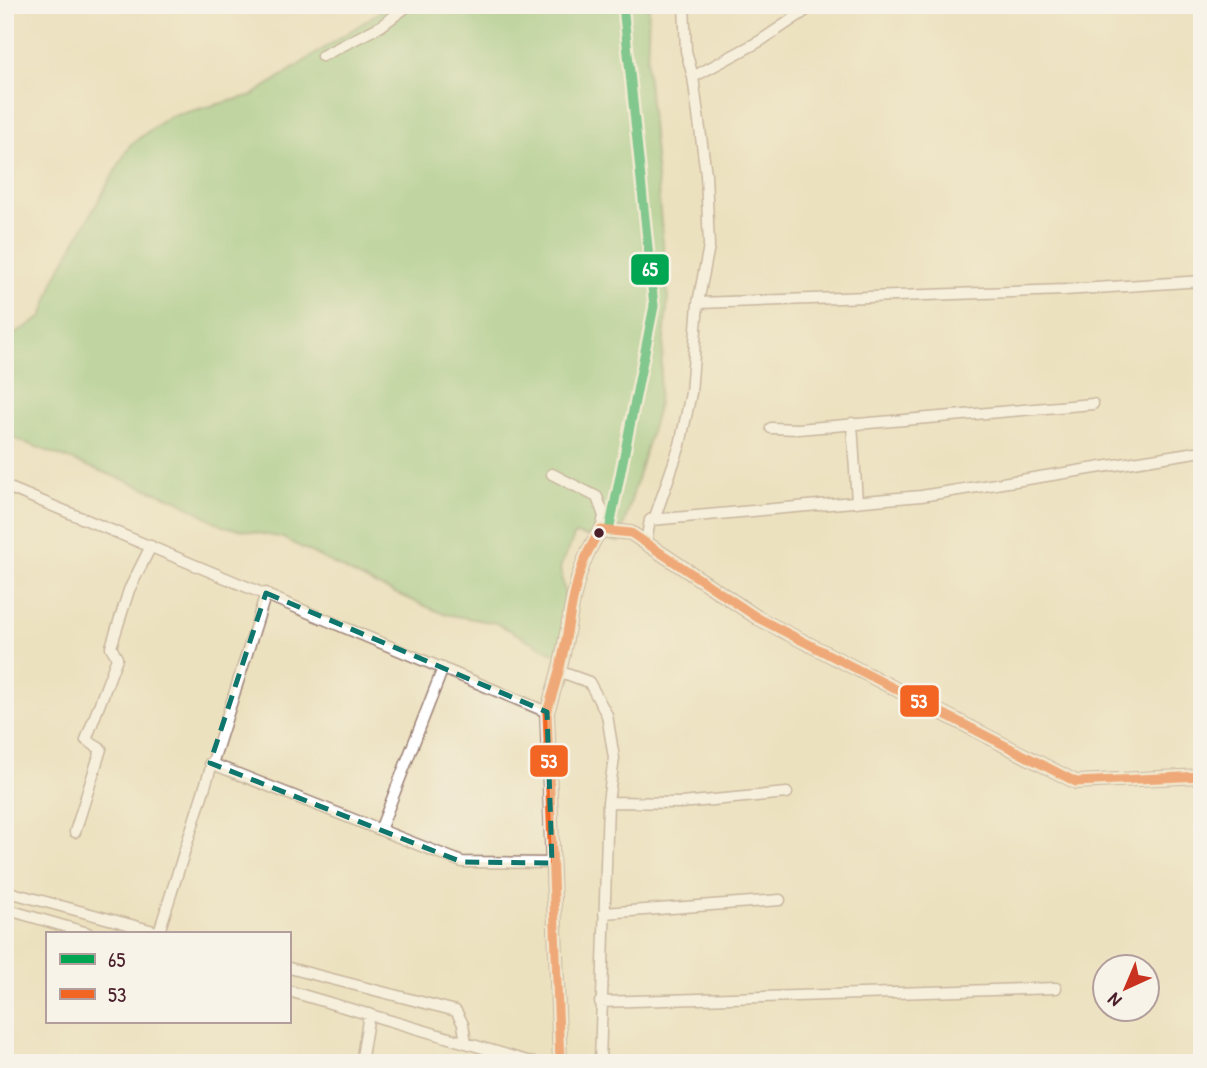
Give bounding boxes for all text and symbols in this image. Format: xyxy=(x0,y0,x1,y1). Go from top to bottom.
line badge: 65 xyxy=(630,253,670,286)
text: 65 xyxy=(642,256,659,282)
unlabelled marker xyxy=(592,526,606,540)
line badge: 53 xyxy=(899,684,940,718)
text: 53 xyxy=(911,688,928,714)
line badge: 53 xyxy=(529,744,569,778)
text: 53 xyxy=(541,748,558,774)
legend xyxy=(46,932,290,1023)
text: 65 xyxy=(108,945,125,974)
north arrow xyxy=(1092,953,1162,1023)
text: 53 xyxy=(108,980,126,1009)
text: N xyxy=(1102,987,1127,1013)

